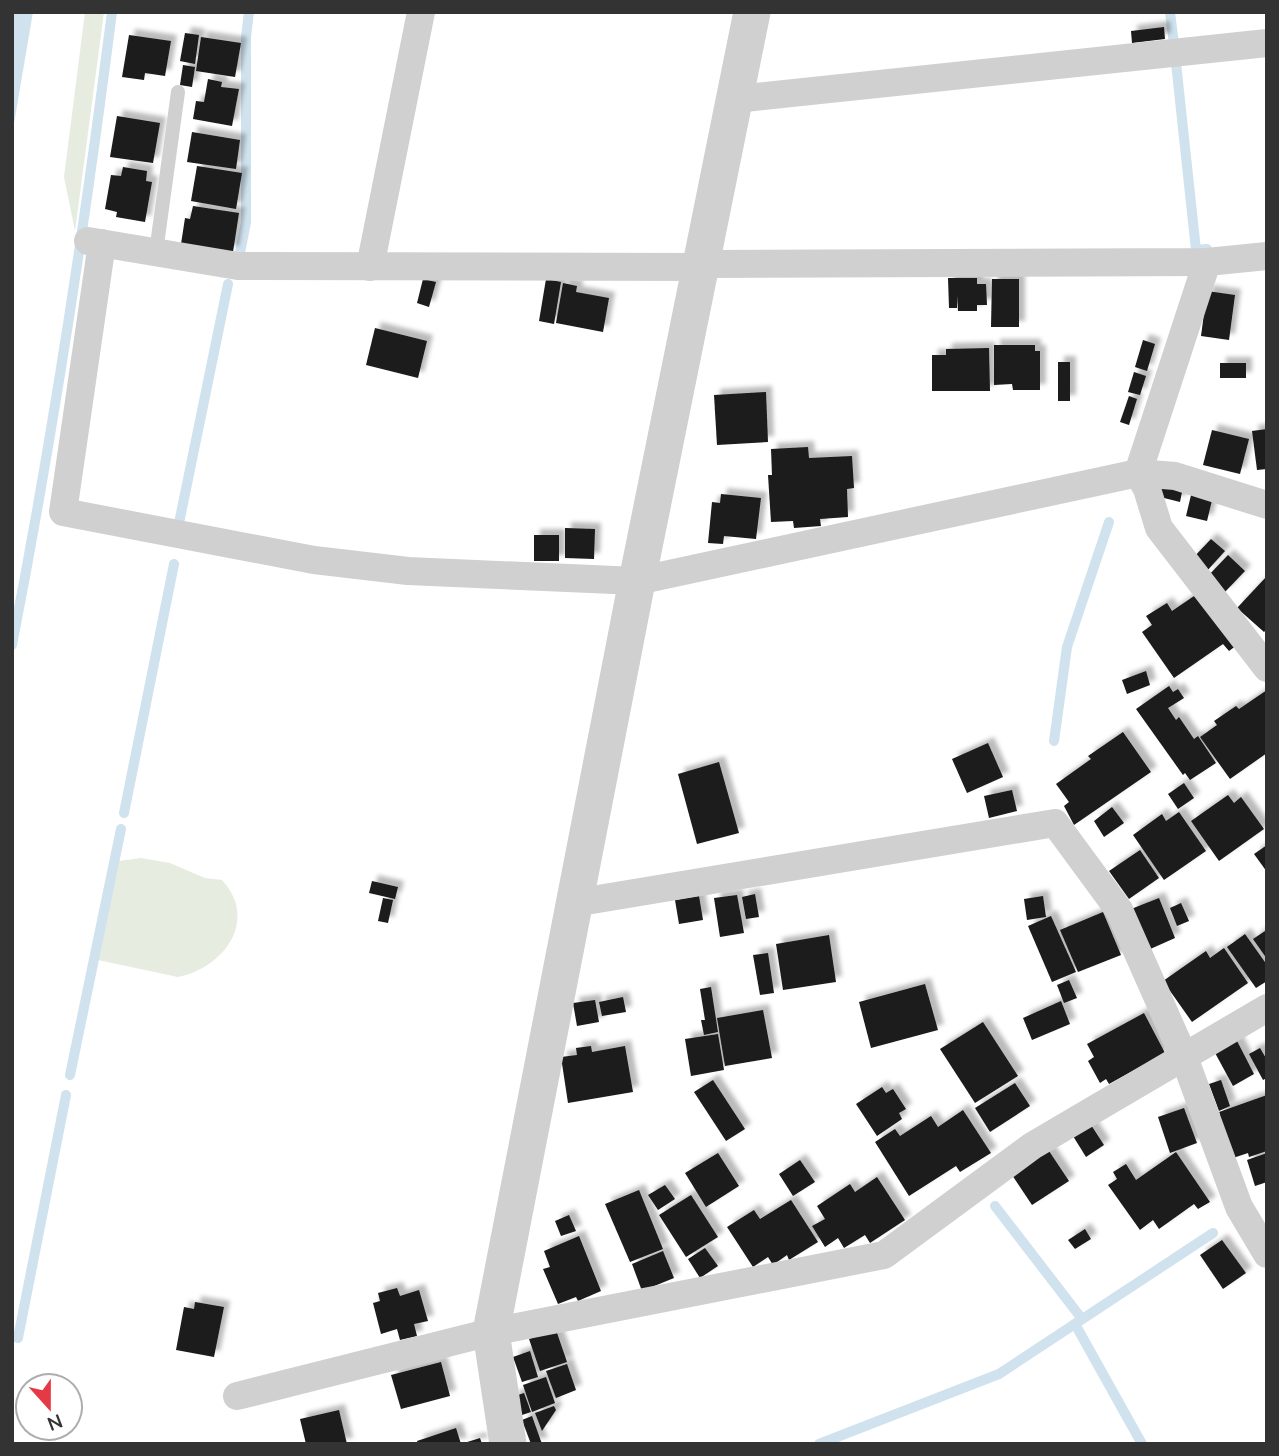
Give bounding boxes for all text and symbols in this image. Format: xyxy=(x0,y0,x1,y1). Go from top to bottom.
north arrow xyxy=(14,1372,84,1442)
text: N xyxy=(44,1409,66,1437)

